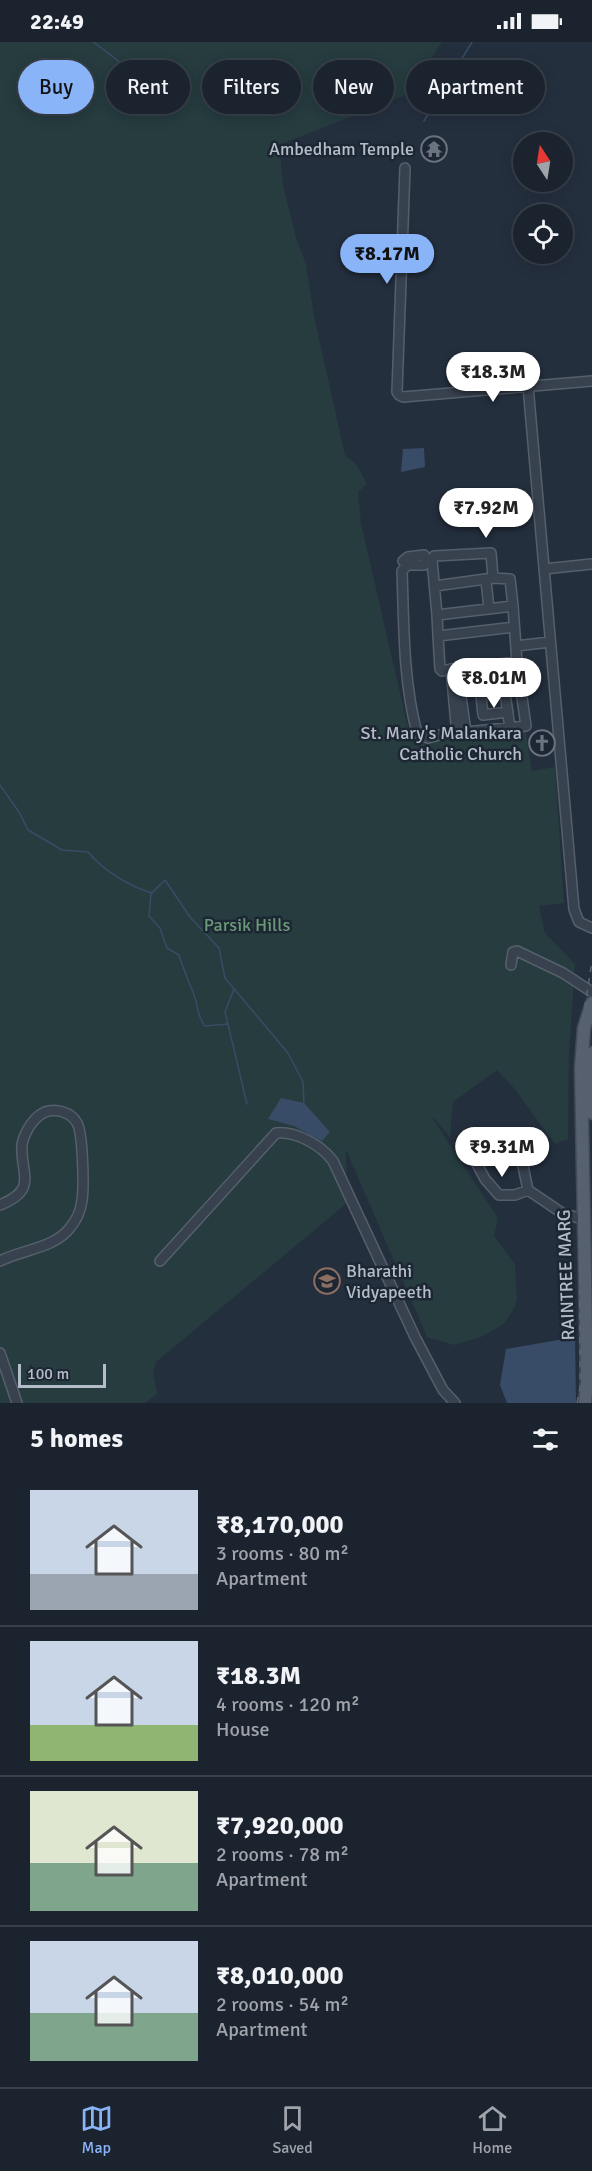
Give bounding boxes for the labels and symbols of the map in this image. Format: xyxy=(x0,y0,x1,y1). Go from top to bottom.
north arrow xyxy=(513,132,573,192)
temple icon: Ambedham Temple xyxy=(419,134,449,164)
place label: Ambedham Temple xyxy=(269,138,414,160)
pin: ₹8.17M xyxy=(338,234,436,285)
pin: ₹18.3M xyxy=(444,352,542,403)
pin: ₹7.92M xyxy=(437,488,535,539)
pin: ₹8.01M xyxy=(445,658,543,709)
place label: St. Mary's Malankara Catholic Church xyxy=(361,722,522,765)
church icon: St. Mary's Malankara Catholic Church xyxy=(527,728,557,758)
park label: Parsik Hills xyxy=(204,914,290,936)
pin: ₹9.31M xyxy=(453,1127,551,1178)
street label: RAINTREE MARG xyxy=(553,1209,579,1341)
place label: Bharathi Vidyapeeth xyxy=(346,1260,432,1303)
school or university icon: Bharathi Vidyapeeth xyxy=(312,1266,342,1296)
scale bar xyxy=(18,1361,106,1388)

